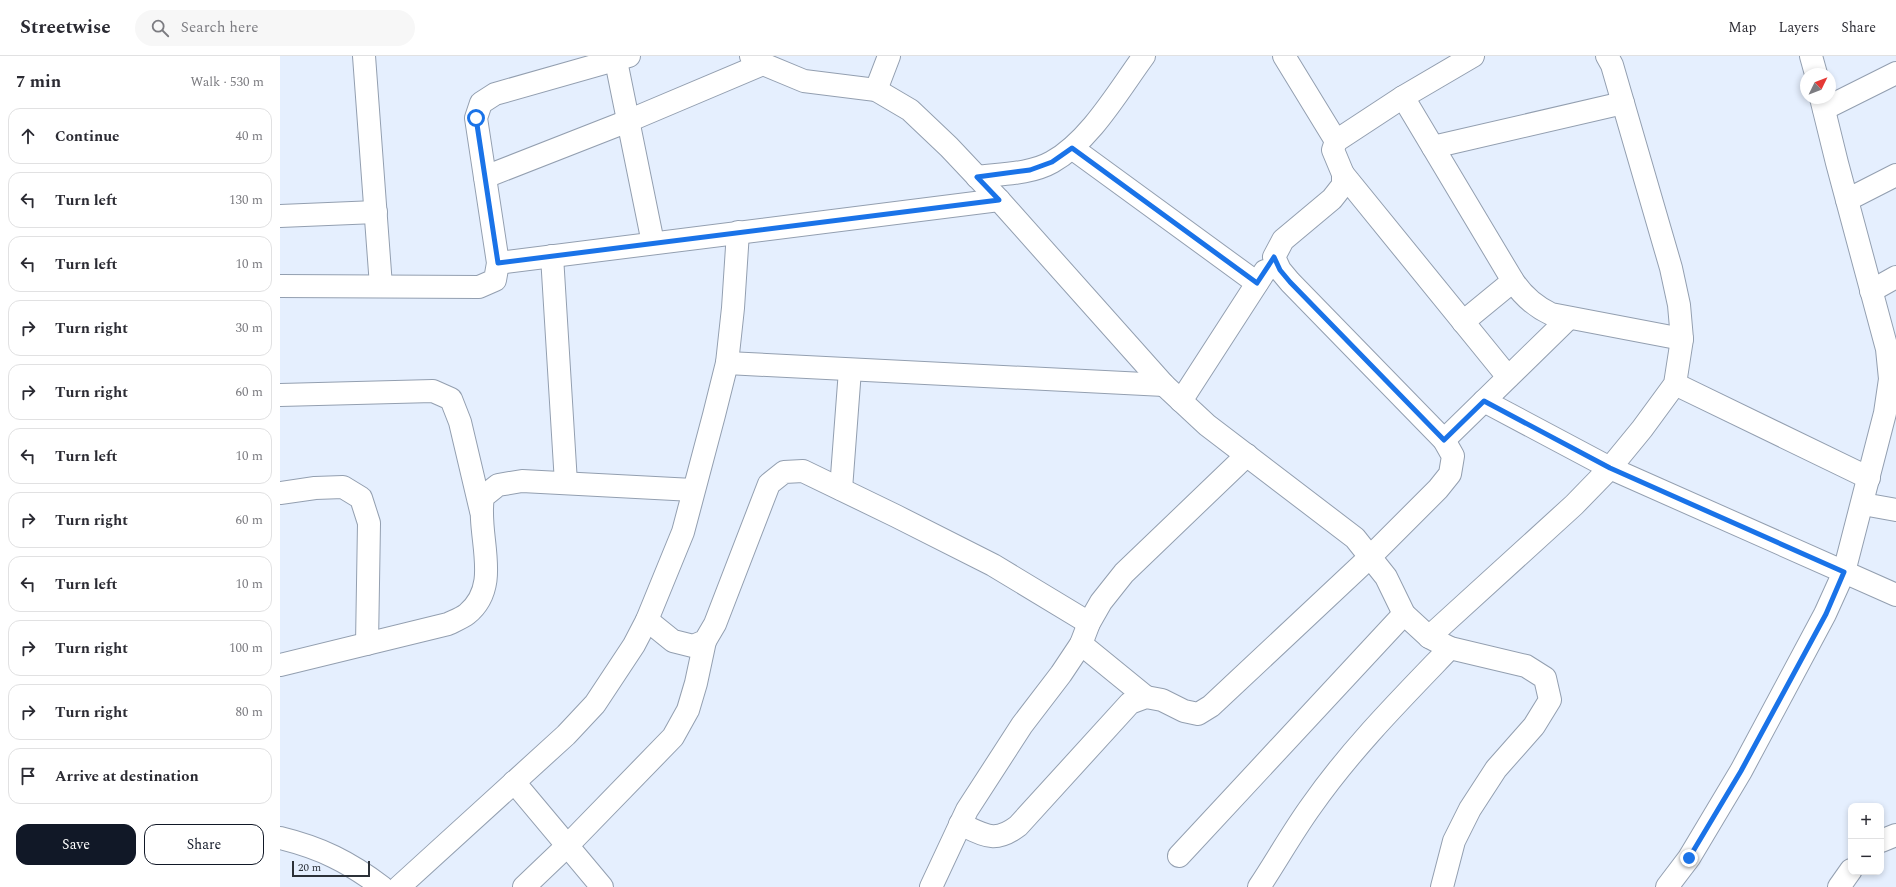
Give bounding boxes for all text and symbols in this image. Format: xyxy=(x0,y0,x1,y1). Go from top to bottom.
search box xyxy=(135,10,415,46)
text: Streetwise xyxy=(20,13,111,42)
text: Search here xyxy=(181,16,259,39)
icon: search xyxy=(149,17,171,39)
text: Map xyxy=(1728,17,1757,38)
text: Layers xyxy=(1779,17,1819,38)
text: Share xyxy=(1841,17,1876,38)
north arrow xyxy=(1800,68,1836,104)
text: 7 min xyxy=(16,69,61,95)
text: Walk · 530 m xyxy=(190,72,264,92)
route start xyxy=(467,109,485,127)
icon: ahead xyxy=(17,125,39,147)
text: Continue xyxy=(55,125,120,148)
text: 40 m xyxy=(236,126,263,146)
icon: left xyxy=(17,189,39,211)
text: Turn left xyxy=(55,189,117,212)
text: 130 m xyxy=(229,190,263,210)
icon: left xyxy=(17,253,39,275)
text: Turn left xyxy=(55,253,117,276)
text: 10 m xyxy=(236,254,263,274)
icon: right xyxy=(17,317,39,339)
text: Turn right xyxy=(55,317,128,340)
text: 30 m xyxy=(236,318,263,338)
icon: right xyxy=(17,381,39,403)
text: Turn right xyxy=(55,381,128,404)
text: 60 m xyxy=(236,382,263,402)
icon: left xyxy=(17,445,39,467)
text: Turn left xyxy=(55,445,117,468)
text: 10 m xyxy=(236,446,263,466)
icon: right xyxy=(17,509,39,531)
text: Turn right xyxy=(55,509,128,532)
text: 60 m xyxy=(236,510,263,530)
icon: left xyxy=(17,573,39,595)
text: Turn left xyxy=(55,573,117,596)
text: 10 m xyxy=(236,574,263,594)
icon: right xyxy=(17,637,39,659)
text: Turn right xyxy=(55,637,128,660)
text: 100 m xyxy=(229,638,263,658)
icon: right xyxy=(17,701,39,723)
text: Turn right xyxy=(55,701,128,724)
text: 80 m xyxy=(236,702,263,722)
icon: arrive xyxy=(17,765,39,787)
text: Arrive at destination xyxy=(55,765,199,788)
map controls xyxy=(1848,803,1884,875)
button: + xyxy=(1848,803,1884,839)
button: Save xyxy=(16,824,136,865)
button: Share xyxy=(144,824,264,865)
button: − xyxy=(1848,839,1884,875)
route end xyxy=(1680,849,1698,867)
scale bar xyxy=(292,859,370,878)
text: 20 m xyxy=(298,859,321,876)

